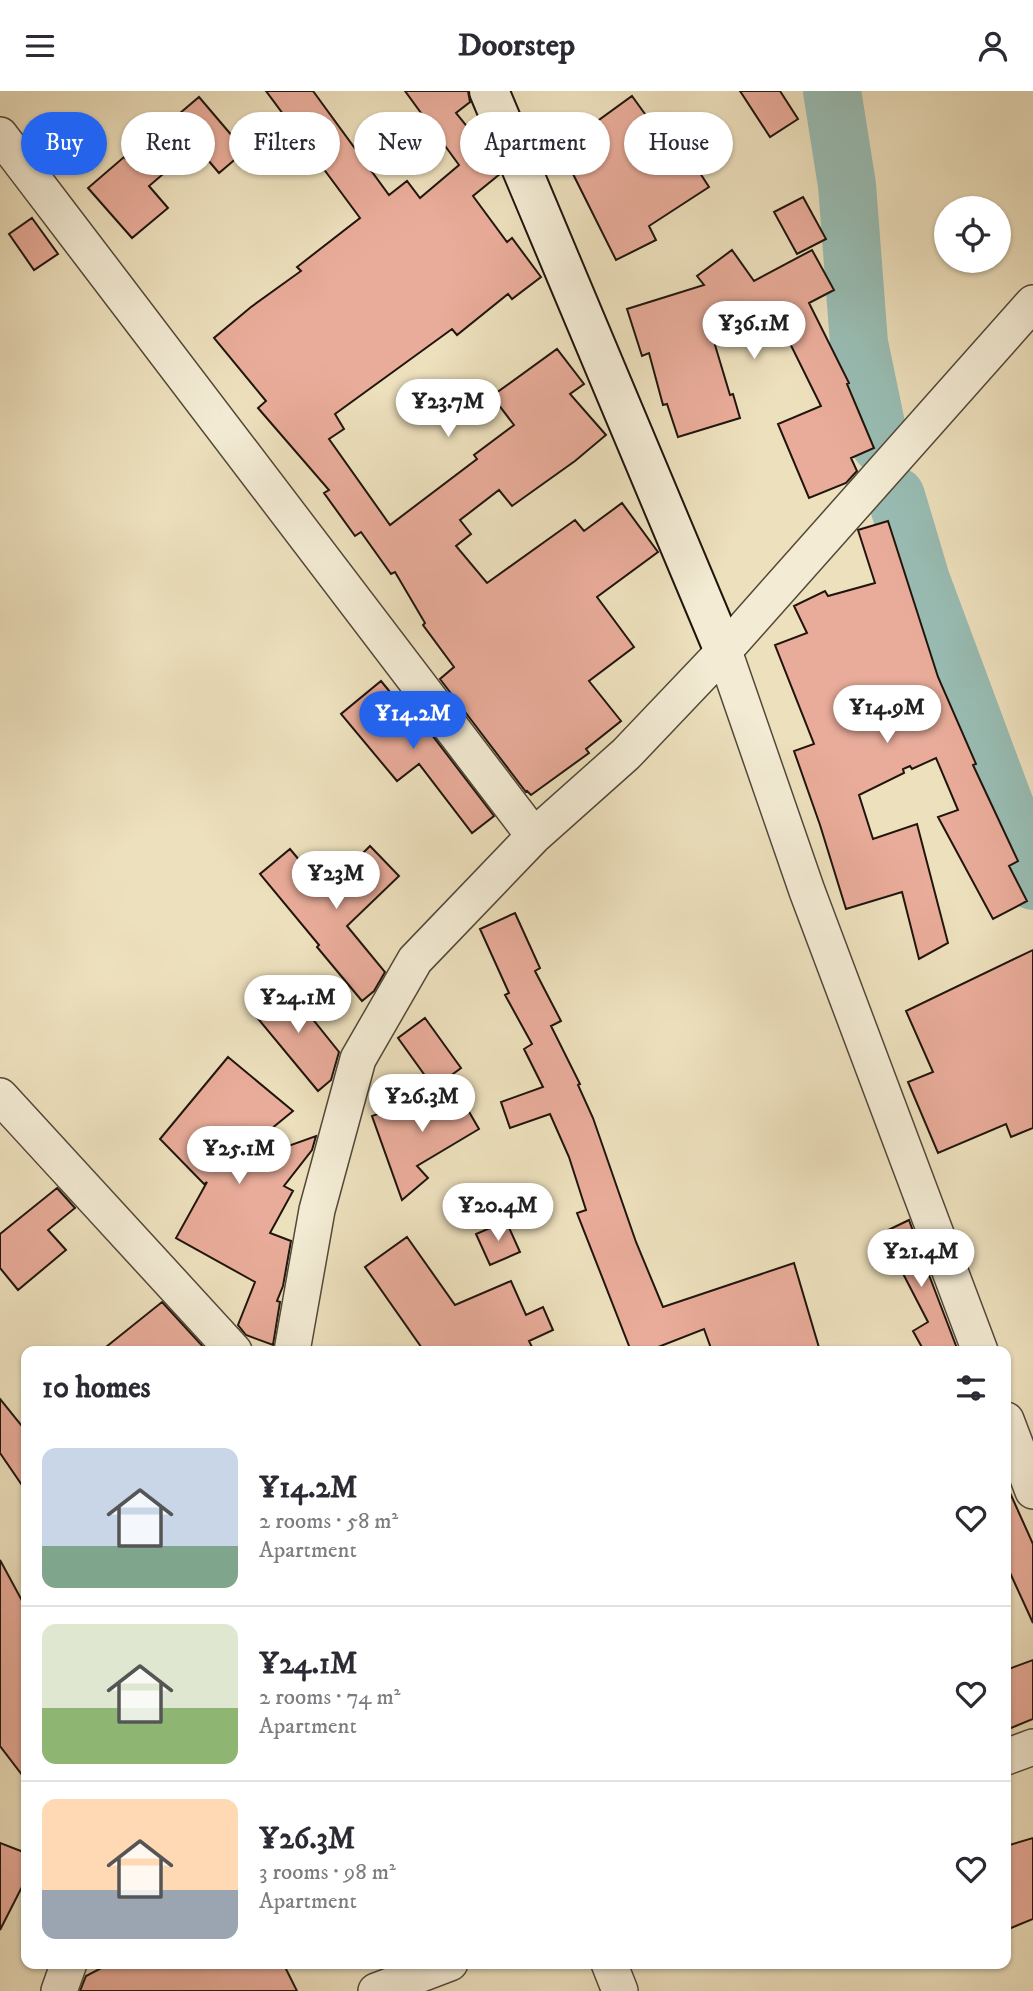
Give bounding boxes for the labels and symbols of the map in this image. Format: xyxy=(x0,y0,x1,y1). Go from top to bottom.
pin: ¥36.1M xyxy=(697,301,811,361)
pin: ¥23.7M xyxy=(391,379,505,439)
pin: ¥14.9M xyxy=(830,685,944,745)
pin: ¥14.2M xyxy=(356,691,470,751)
pin: ¥23M xyxy=(295,851,377,911)
pin: ¥24.1M xyxy=(241,975,355,1035)
pin: ¥26.3M xyxy=(365,1075,479,1134)
pin: ¥25.1M xyxy=(182,1127,296,1186)
pin: ¥20.4M xyxy=(441,1183,555,1243)
pin: ¥21.4M xyxy=(864,1229,978,1289)

